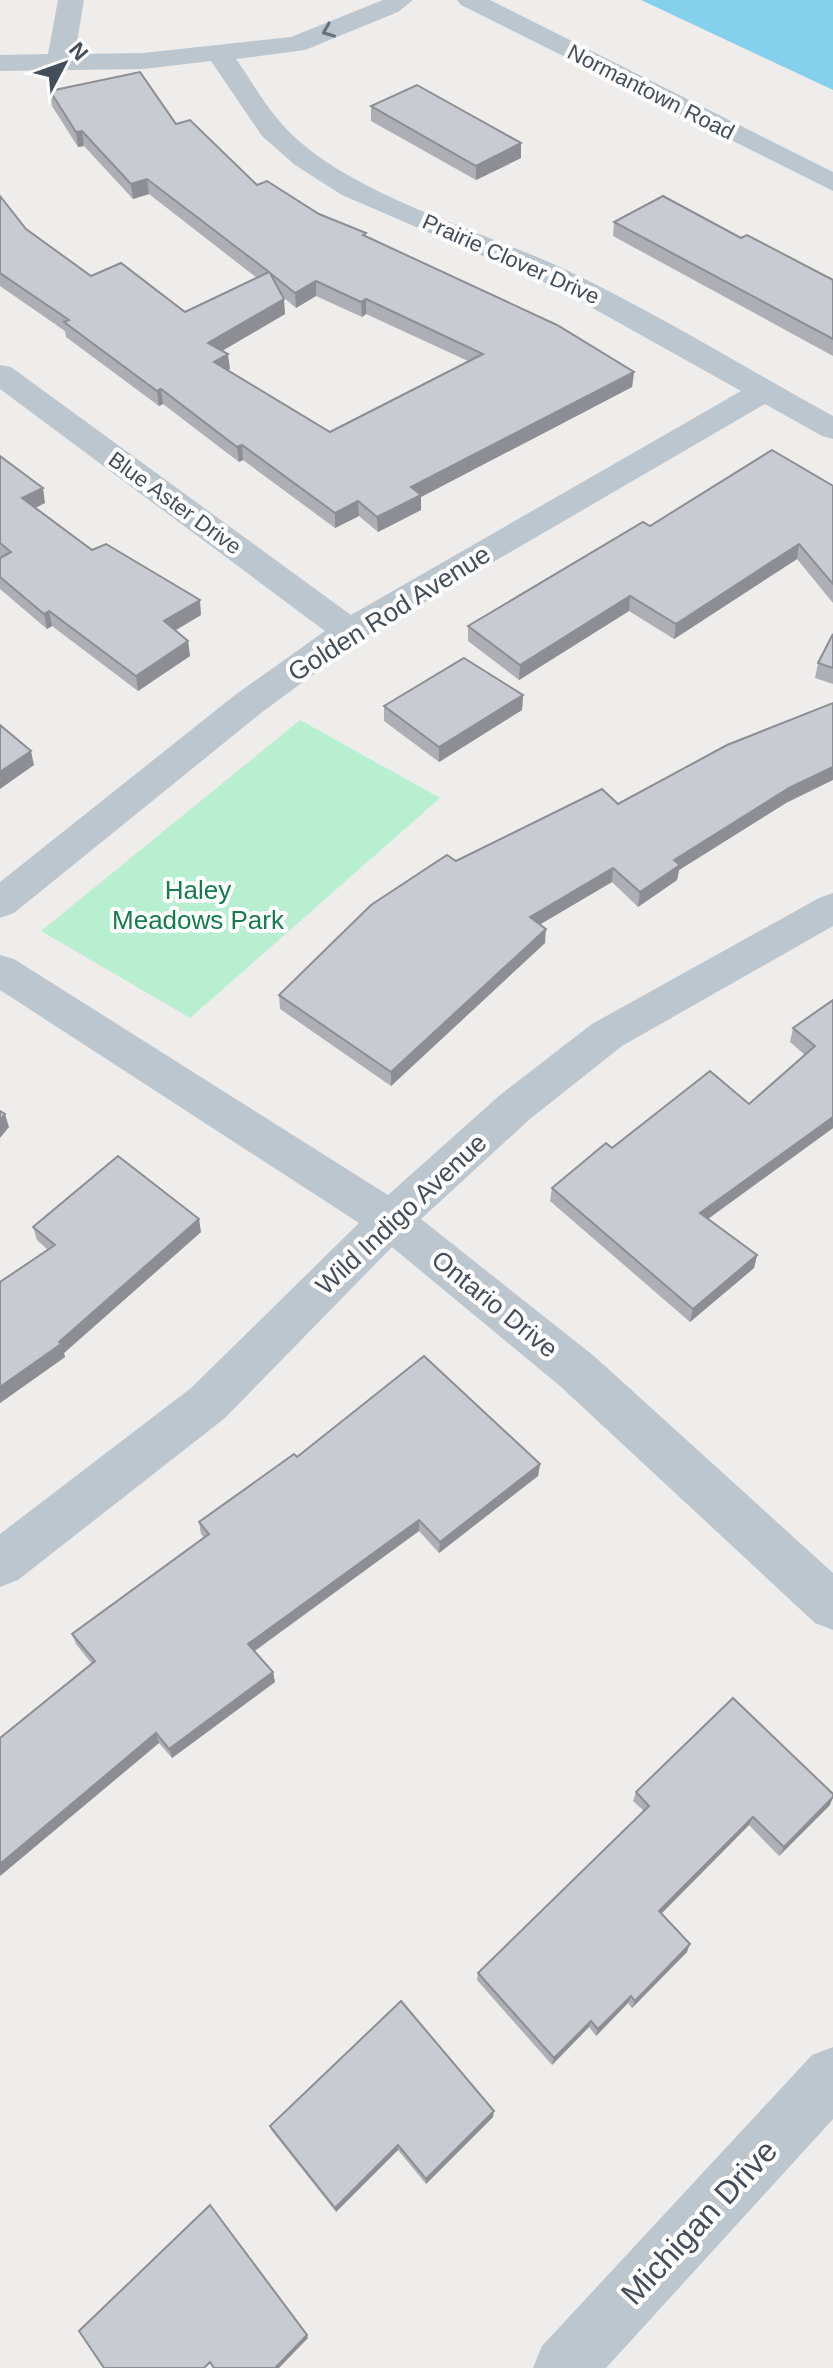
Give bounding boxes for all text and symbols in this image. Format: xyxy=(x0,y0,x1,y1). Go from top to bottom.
one-way arrow xyxy=(322,22,336,38)
north arrow xyxy=(24,24,104,104)
text: N xyxy=(64,37,93,65)
street label: Normantown Road xyxy=(564,39,738,145)
street label: Prairie Clover Drive xyxy=(419,209,603,309)
street label: Blue Aster Drive xyxy=(104,447,246,559)
street label: Golden Rod Avenue xyxy=(283,539,495,687)
park label: Haley Meadows Park xyxy=(112,875,285,935)
street label: Wild Indigo Avenue xyxy=(310,1127,492,1301)
street label: Ontario Drive xyxy=(426,1244,564,1364)
street label: Michigan Drive xyxy=(614,2132,784,2312)

